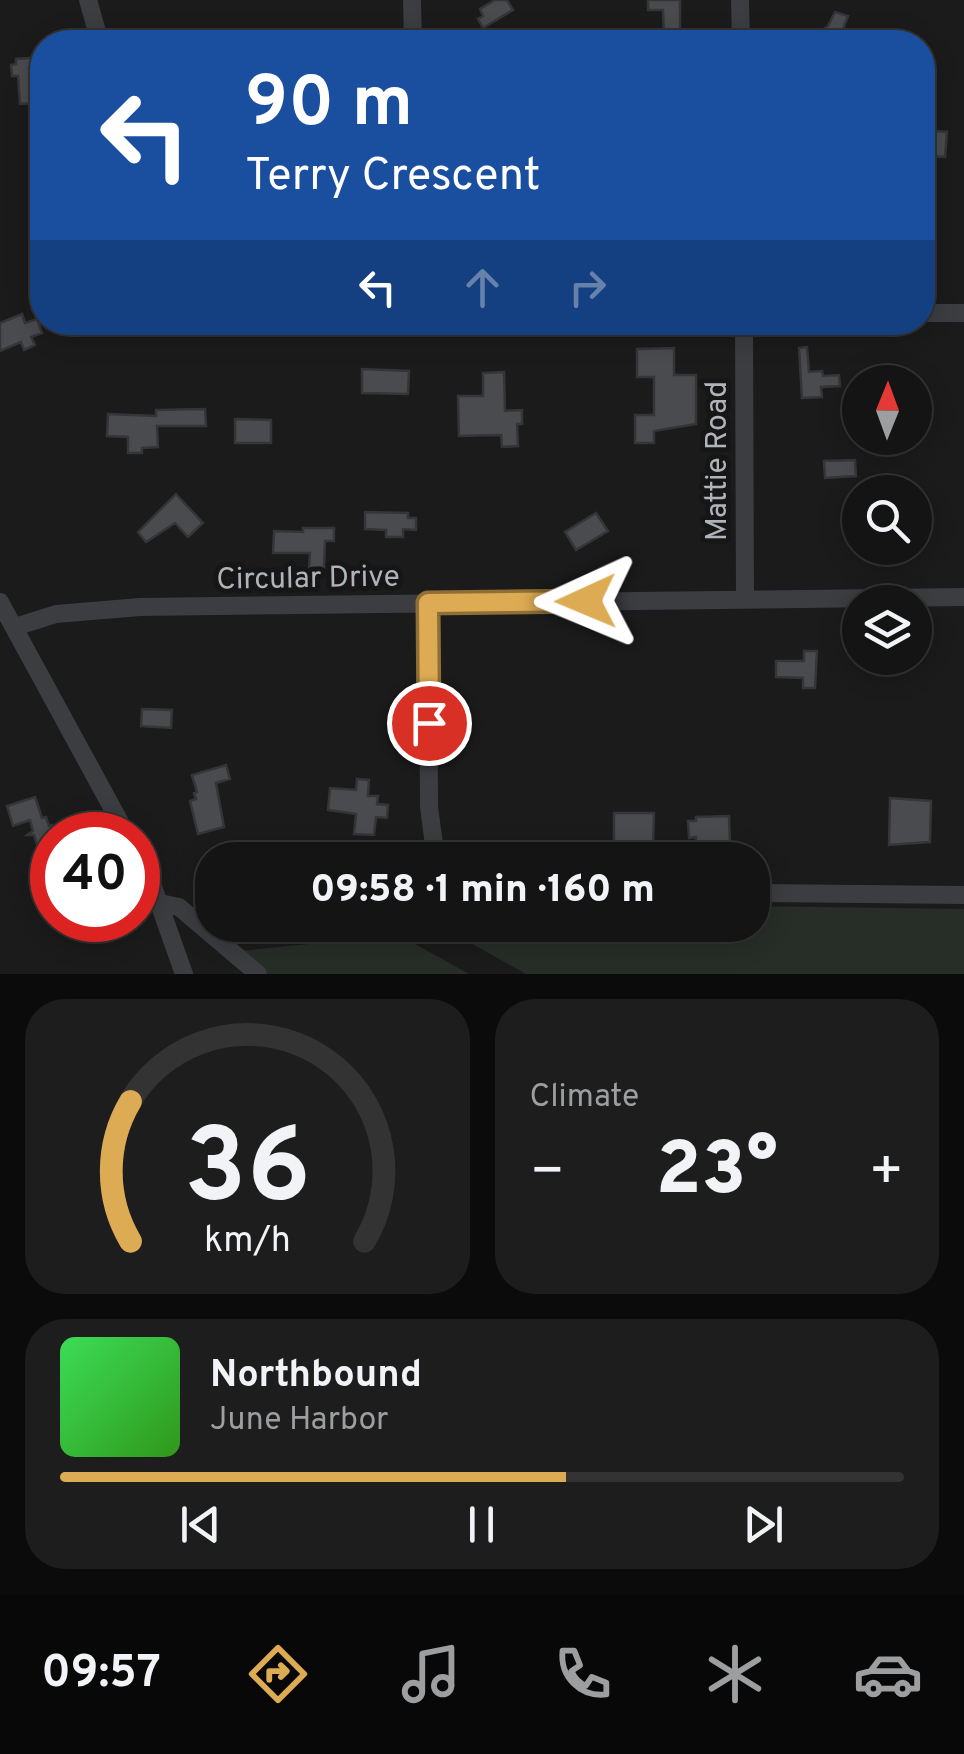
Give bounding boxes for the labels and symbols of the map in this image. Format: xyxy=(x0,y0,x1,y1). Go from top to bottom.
north arrow xyxy=(842,365,932,455)
street label: Mattie Road xyxy=(700,381,737,541)
position arrow xyxy=(534,549,638,653)
street label: Circular Drive xyxy=(216,559,400,600)
pin xyxy=(387,681,472,766)
speed limit sign: 40 xyxy=(30,812,160,942)

